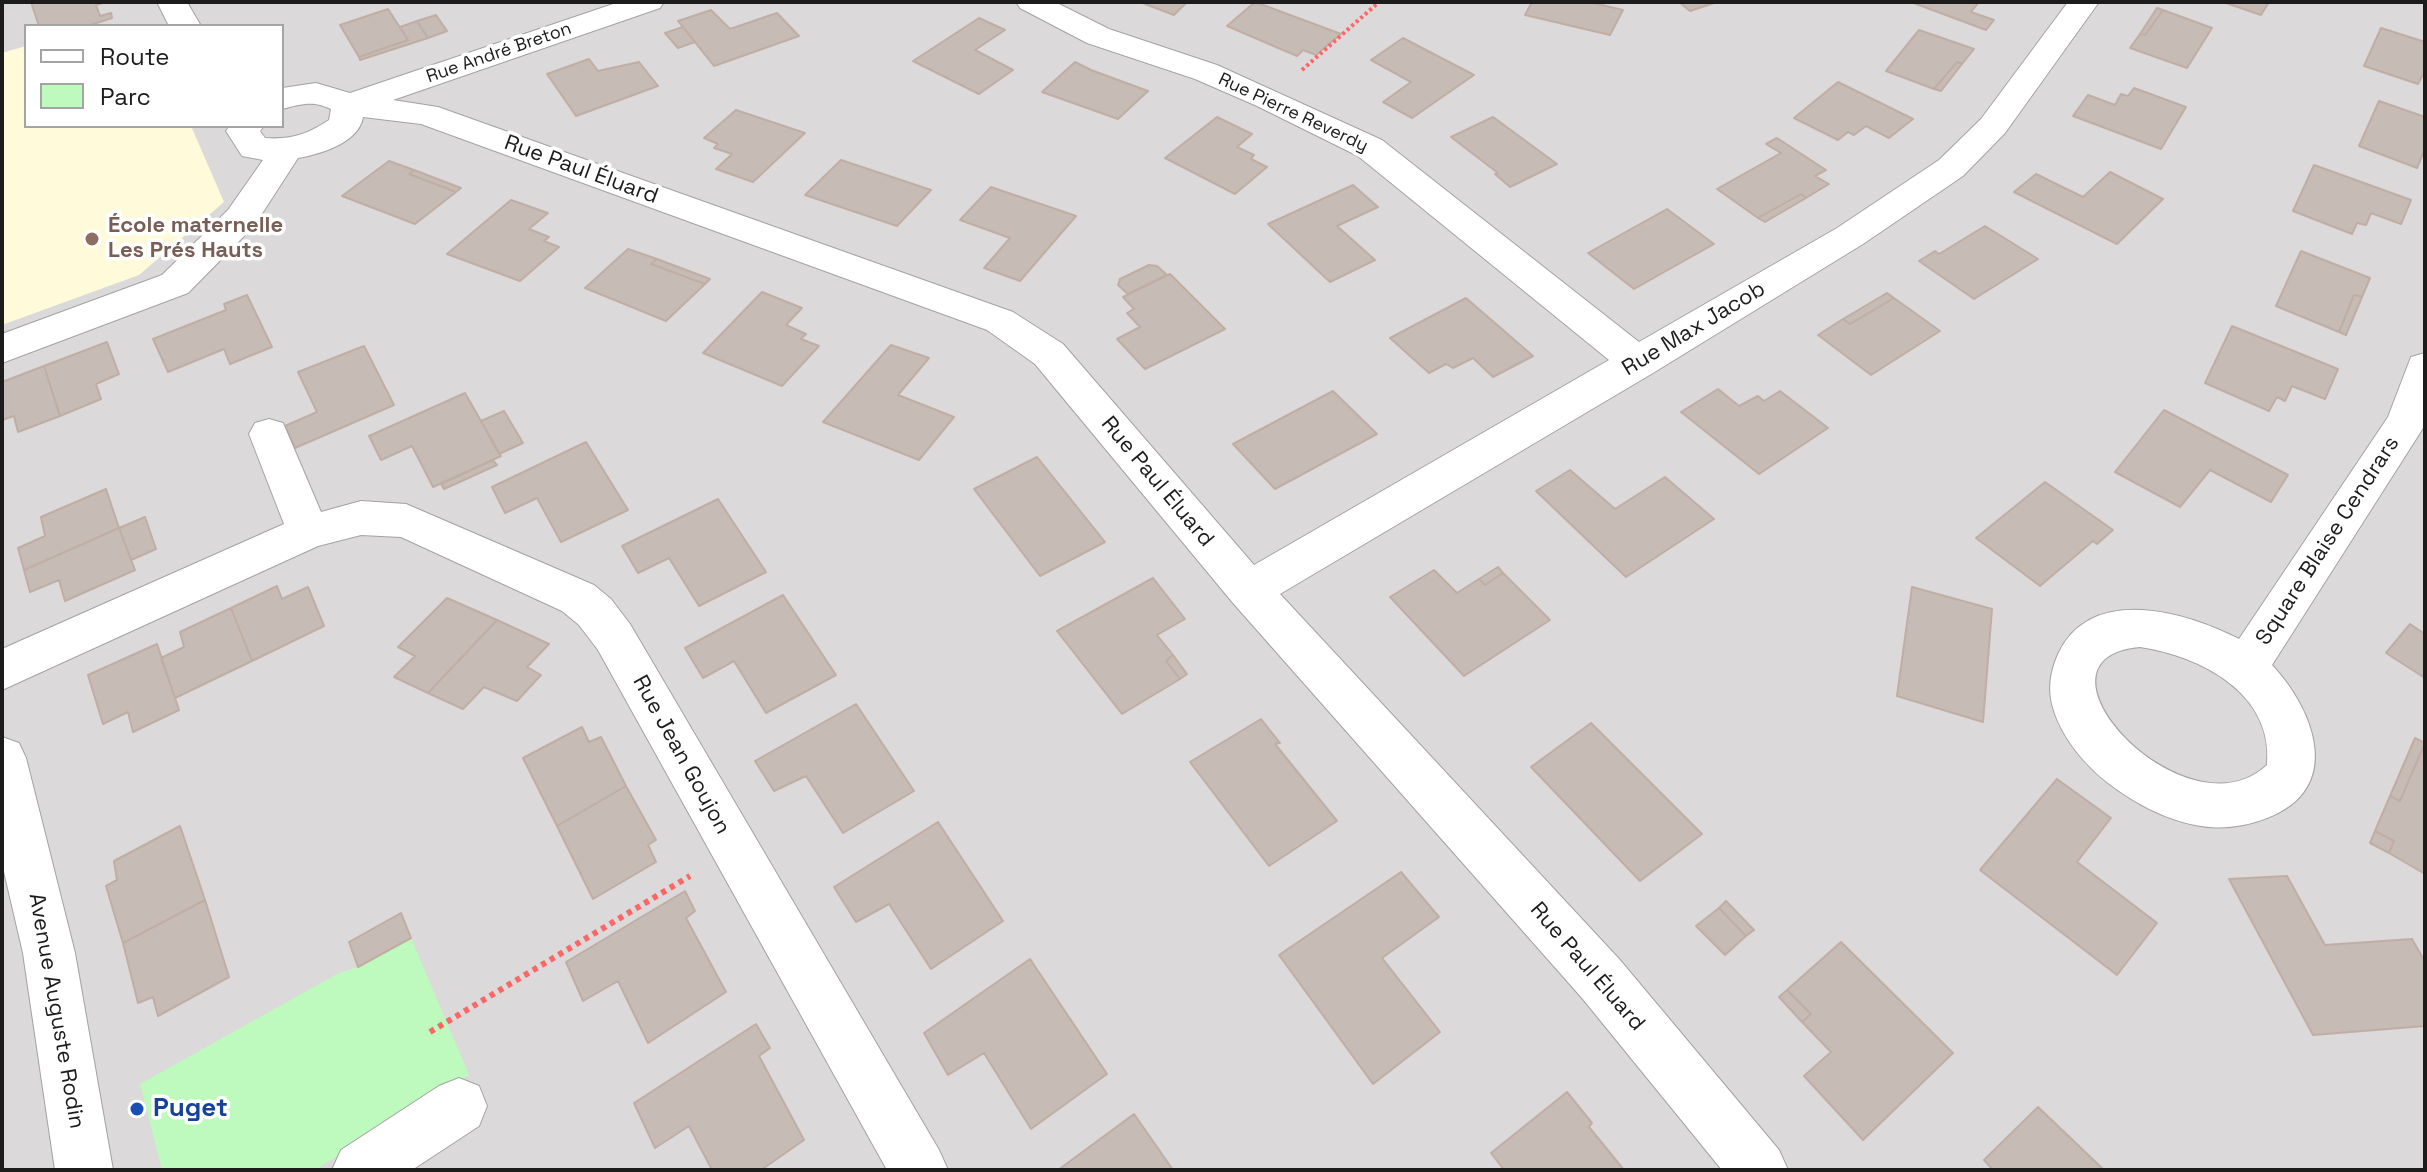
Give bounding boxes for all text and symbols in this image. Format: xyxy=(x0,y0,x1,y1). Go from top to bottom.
street label: Rue André Breton xyxy=(424,18,574,88)
legend xyxy=(24,24,284,128)
text: Route xyxy=(100,41,169,72)
street label: Rue Pierre Reverdy xyxy=(1215,69,1371,157)
text: Parc xyxy=(100,81,151,112)
street label: Rue Paul Éluard xyxy=(500,130,662,210)
place label: École maternelle Les Prés Hauts xyxy=(108,213,283,264)
marker: École maternelle Les Prés Hauts xyxy=(83,230,101,248)
street label: Rue Max Jacob xyxy=(1618,276,1770,382)
street label: Rue Paul Éluard xyxy=(1095,412,1219,552)
street label: Square Blaise Cendrars xyxy=(2251,432,2405,650)
street label: Rue Jean Goujon xyxy=(626,671,736,839)
street label: Avenue Auguste Rodin xyxy=(22,891,90,1131)
street label: Rue Paul Éluard xyxy=(1524,897,1650,1037)
place label: Puget xyxy=(153,1093,228,1125)
marker: Puget xyxy=(128,1100,146,1118)

